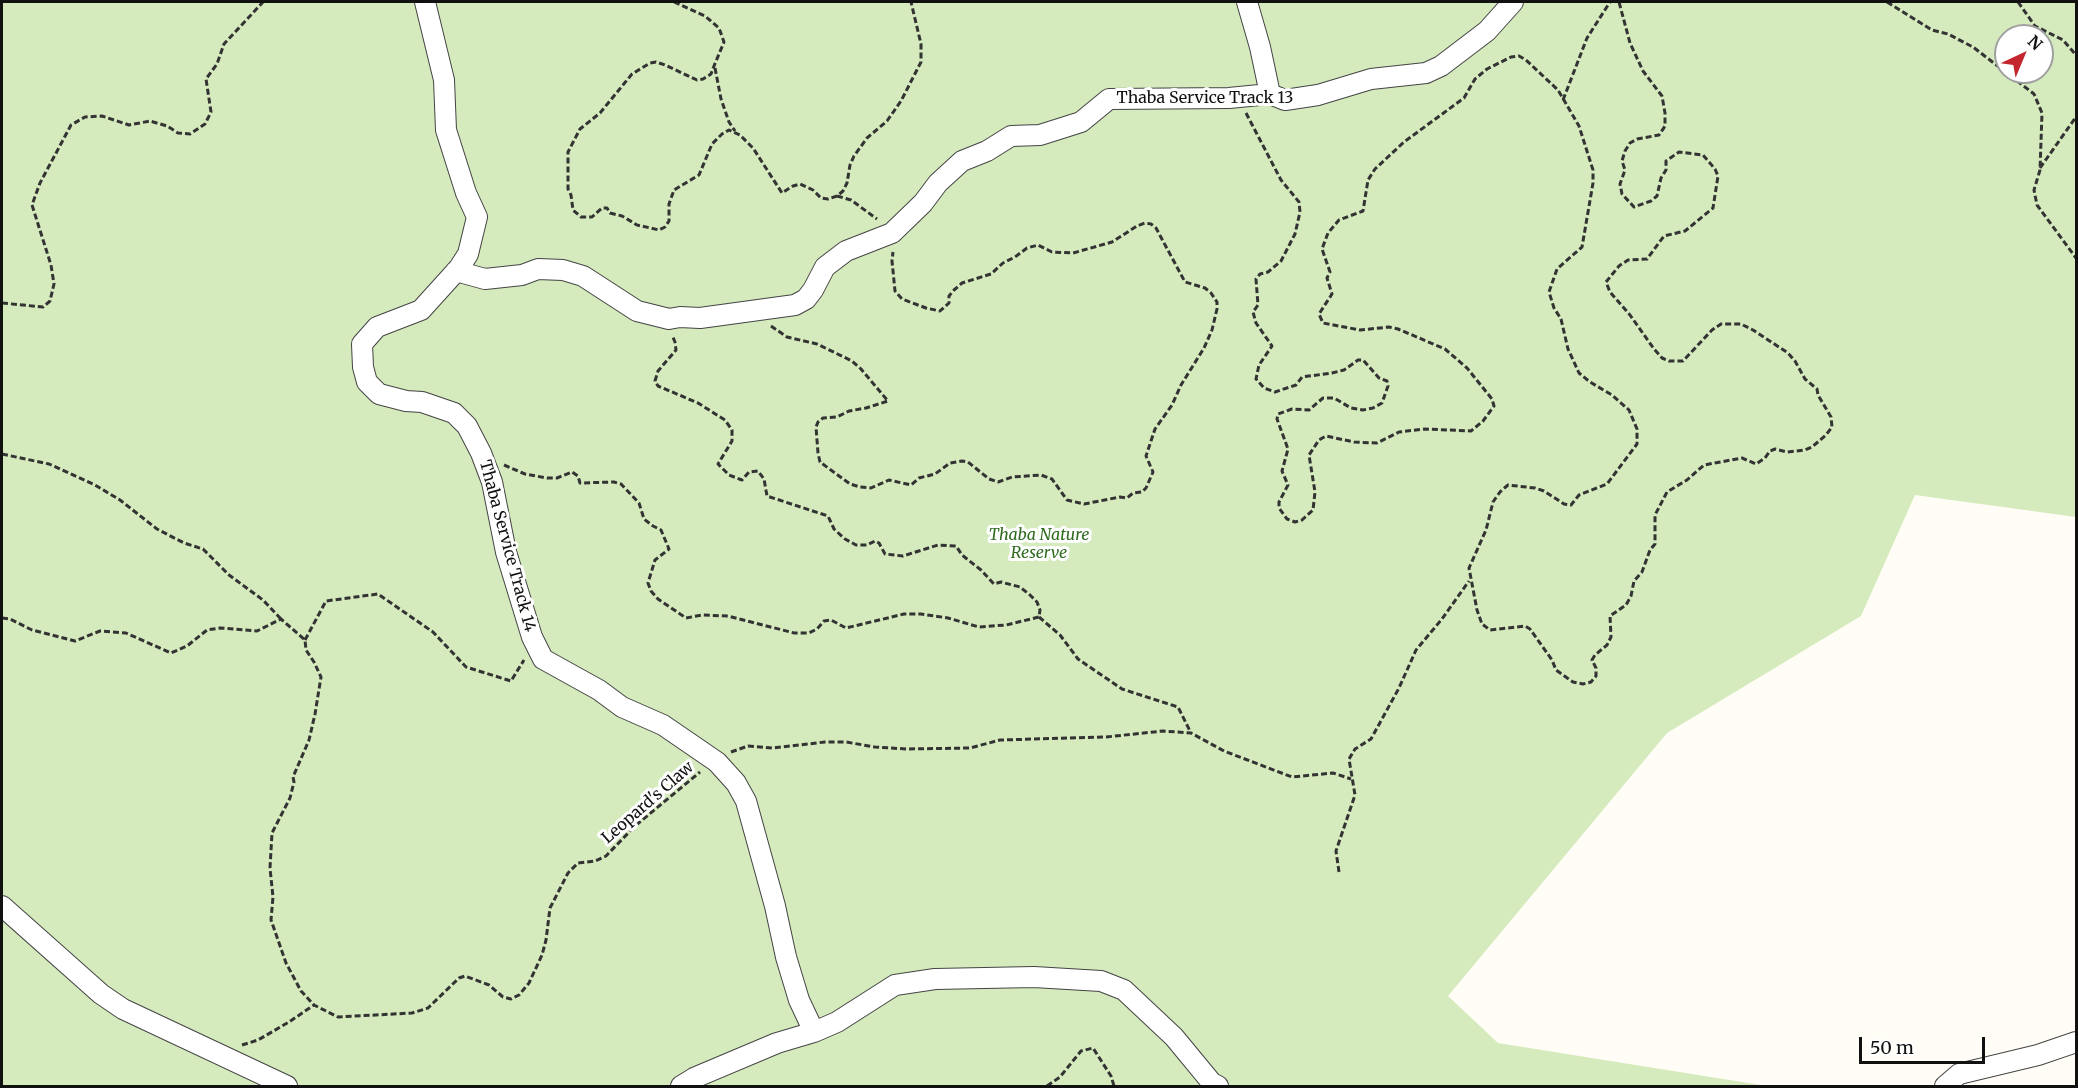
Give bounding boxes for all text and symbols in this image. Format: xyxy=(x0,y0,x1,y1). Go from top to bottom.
north arrow xyxy=(1994,24,2054,84)
text: N xyxy=(2024,31,2047,54)
street label: Thaba Service Track 13 xyxy=(1117,88,1293,108)
street label: Thaba Service Track 14 xyxy=(475,458,539,634)
park label: Thaba Nature Reserve xyxy=(989,525,1089,563)
street label: Leopard's Claw xyxy=(598,758,698,848)
scale bar xyxy=(1862,1025,1988,1063)
text: 50 m xyxy=(1870,1036,1914,1059)

